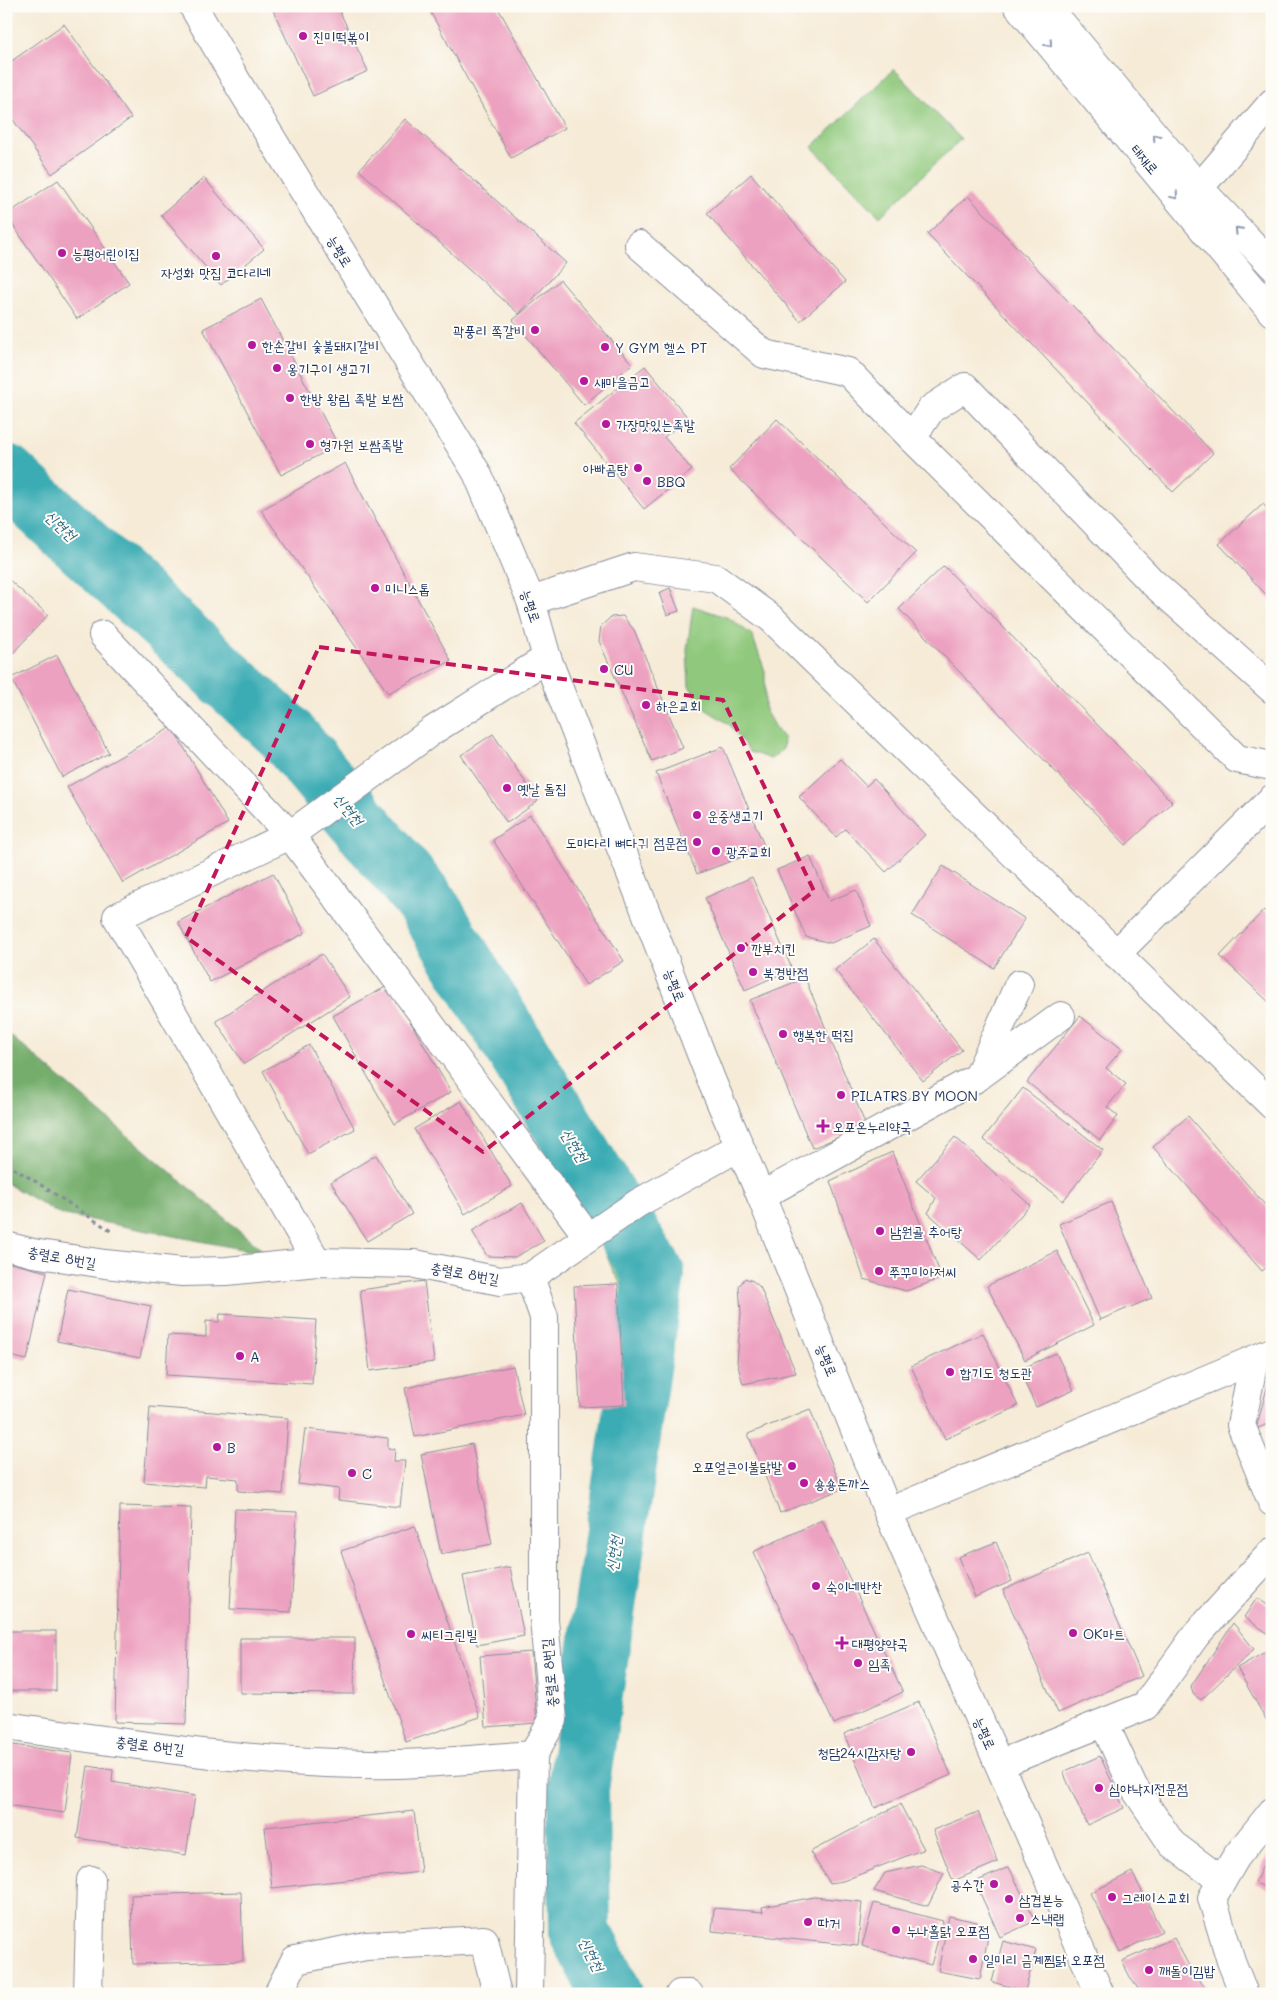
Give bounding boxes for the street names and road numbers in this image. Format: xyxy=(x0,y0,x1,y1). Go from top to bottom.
street label: 태재로 xyxy=(1127,140,1163,178)
street label: 능평로 xyxy=(323,232,357,270)
street label: 능평로 xyxy=(517,587,545,625)
street label: 능평로 xyxy=(660,966,690,1004)
street label: 충렬로 8번길 xyxy=(26,1242,98,1272)
street label: 충렬로 8번길 xyxy=(429,1258,501,1288)
street label: 능평로 xyxy=(812,1341,842,1379)
street label: 충렬로 8번길 xyxy=(536,1637,561,1708)
street label: 능평로 xyxy=(969,1714,1001,1752)
street label: 충렬로 8번길 xyxy=(114,1731,186,1759)

